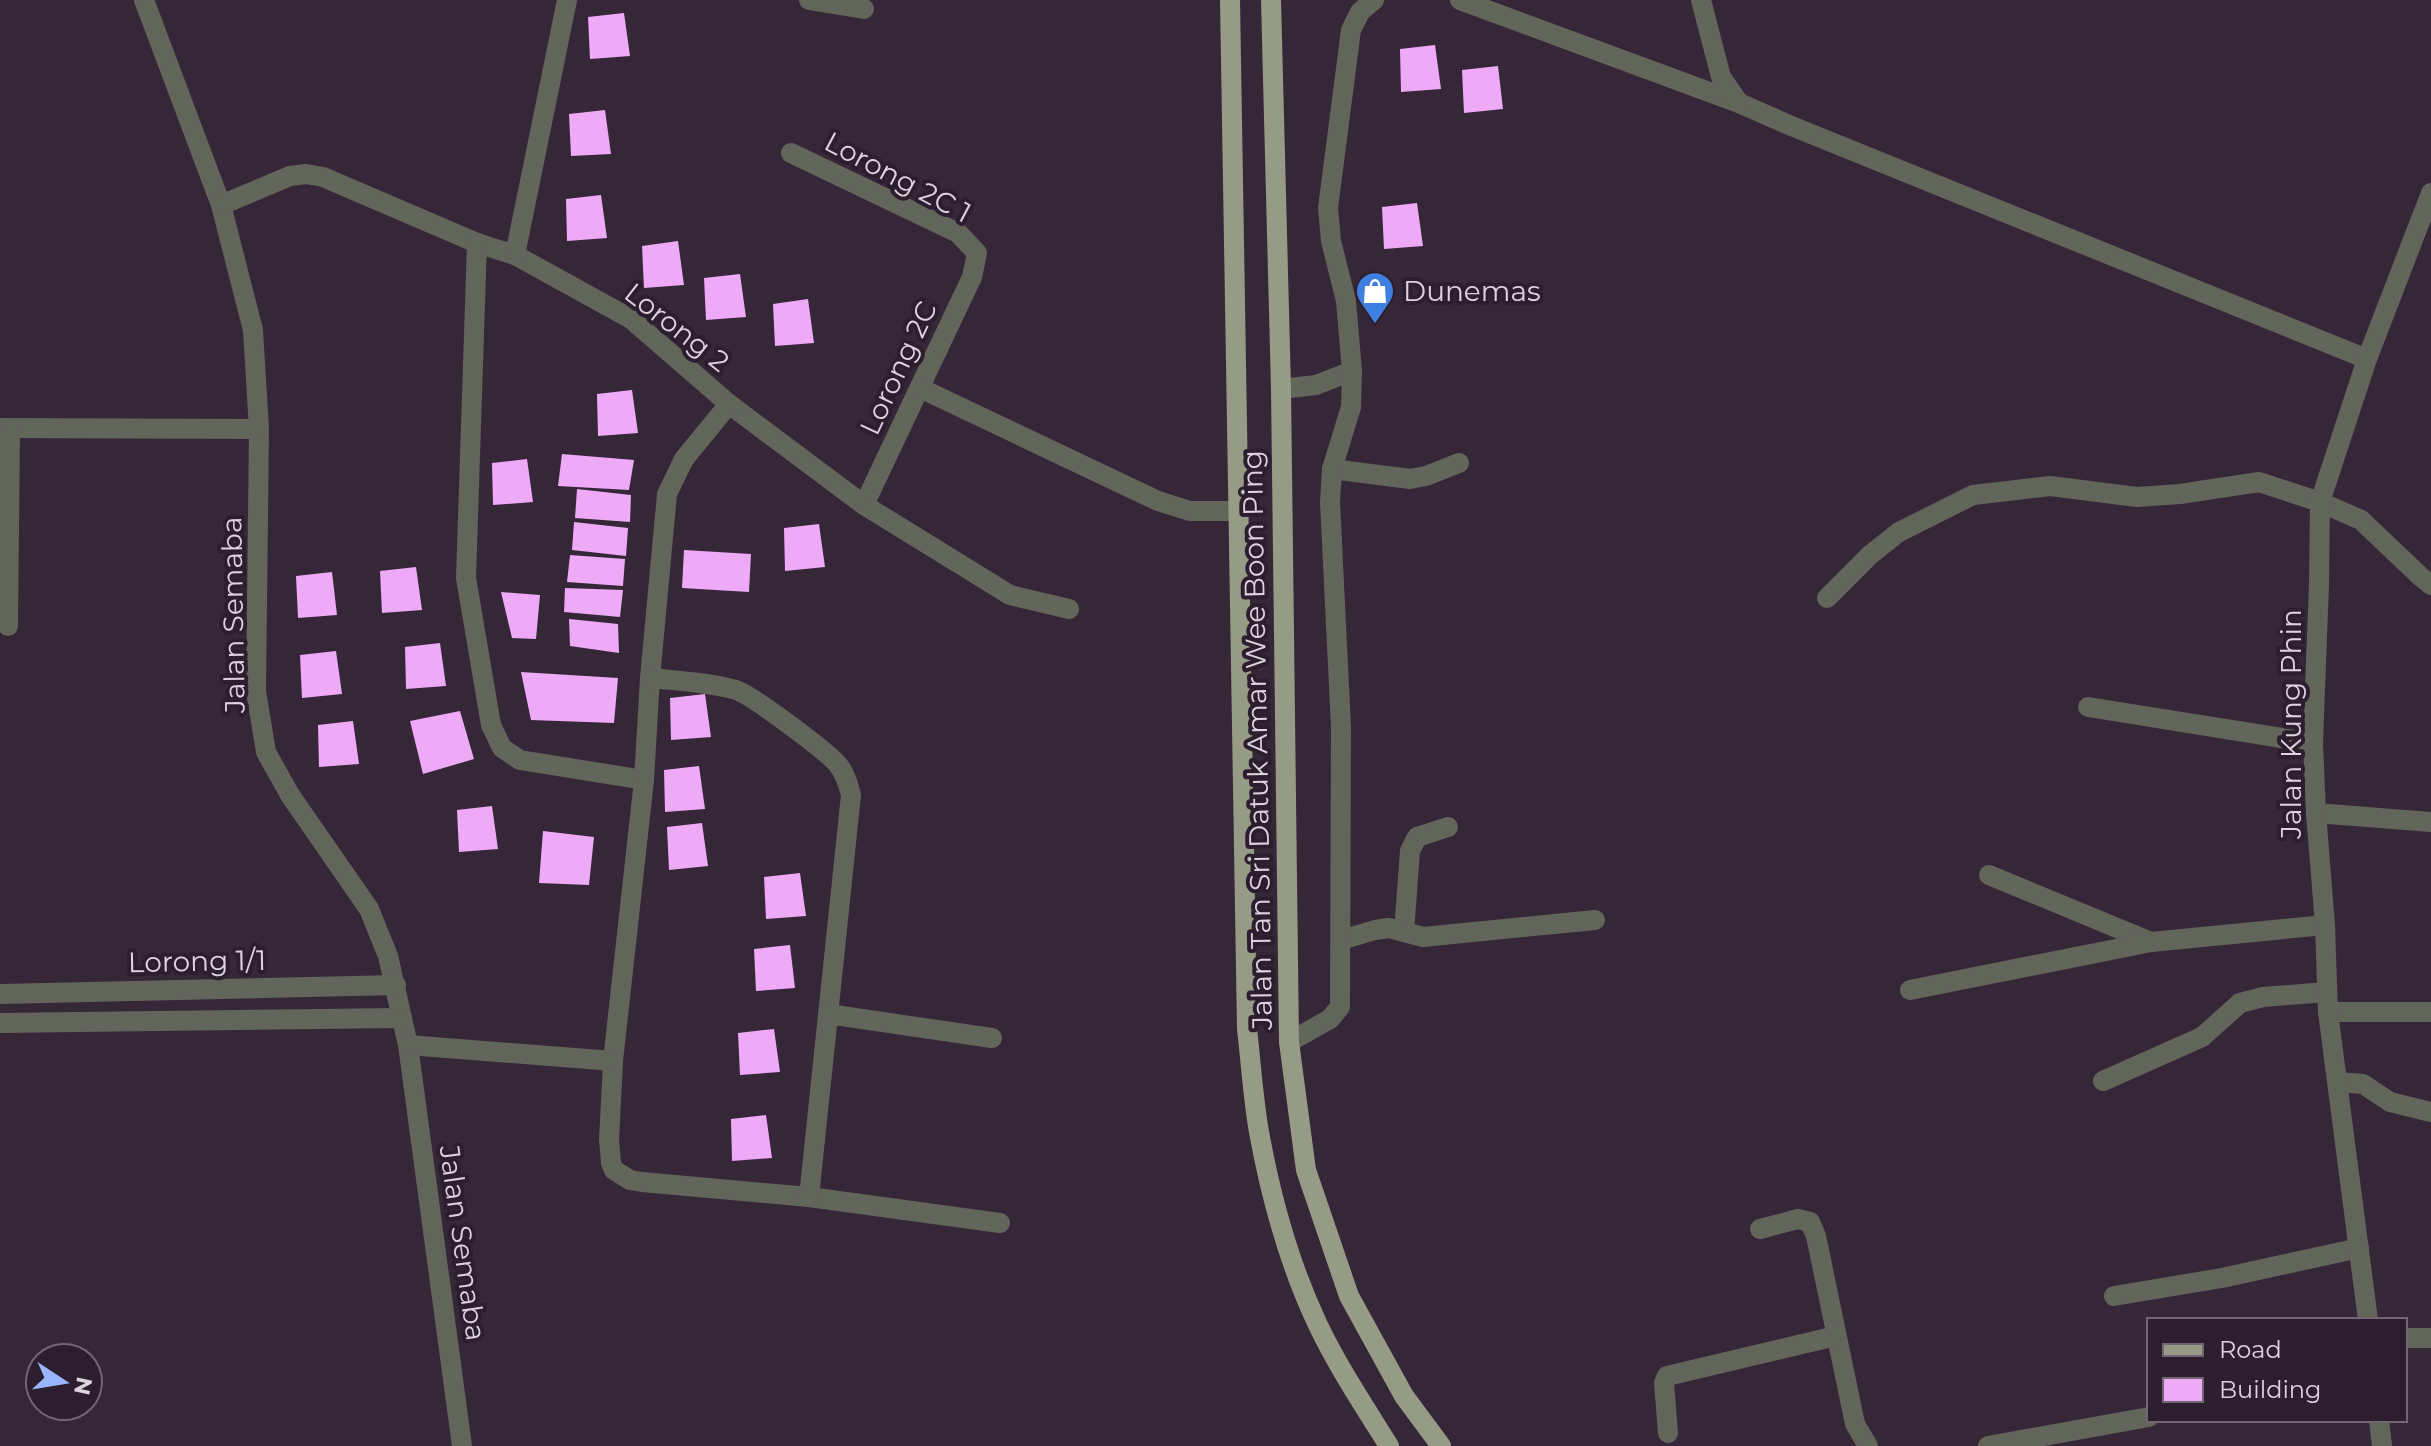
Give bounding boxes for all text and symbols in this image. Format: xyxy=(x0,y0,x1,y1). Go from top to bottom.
street label: Lorong 2C 1 xyxy=(819,124,977,230)
shop icon: Dunemas xyxy=(1354,270,1396,325)
place label: Dunemas xyxy=(1403,274,1541,308)
street label: Lorong 2 xyxy=(618,276,736,378)
street label: Lorong 2C xyxy=(852,296,944,440)
street label: Jalan Tan Sri Datuk Amar Wee Boon Ping xyxy=(1235,450,1279,1031)
street label: Jalan Semaba xyxy=(214,516,252,715)
street label: Jalan Kung Phin xyxy=(2274,609,2308,840)
street label: Lorong 1/1 xyxy=(128,943,266,979)
street label: Jalan Semaba xyxy=(432,1142,494,1343)
legend xyxy=(2147,1318,2407,1422)
text: Road xyxy=(2219,1335,2282,1364)
north arrow xyxy=(24,1342,104,1422)
text: N xyxy=(68,1375,98,1398)
text: Building xyxy=(2219,1375,2322,1404)

